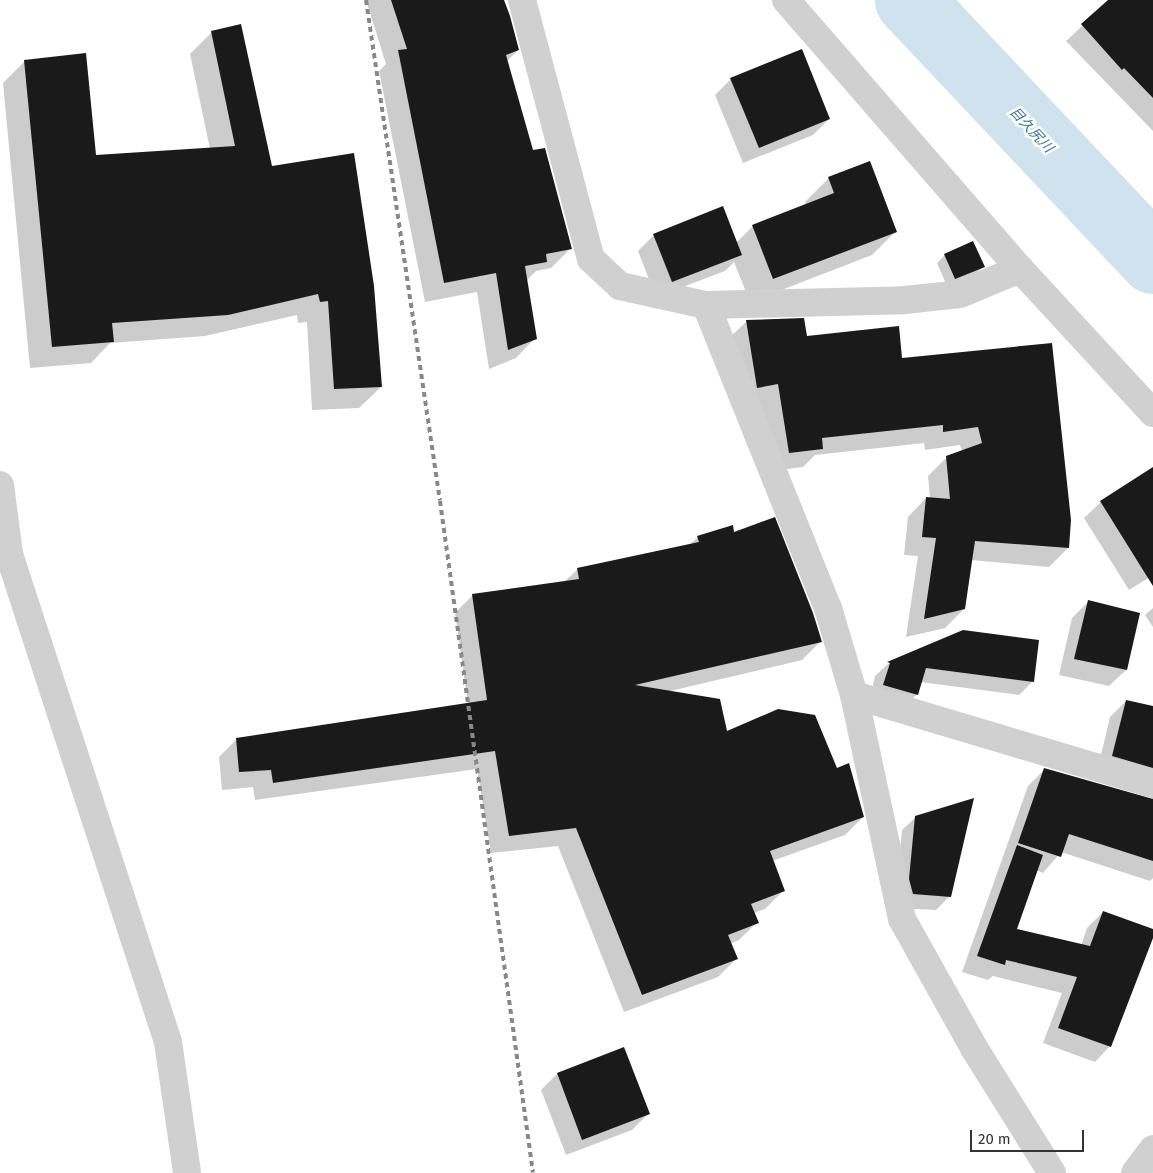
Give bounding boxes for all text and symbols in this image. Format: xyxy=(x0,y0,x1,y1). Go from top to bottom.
water label: 目久尻川 xyxy=(1006,104,1056,156)
scale bar xyxy=(973,1120,1087,1152)
text: 20 m xyxy=(978,1130,1011,1148)

